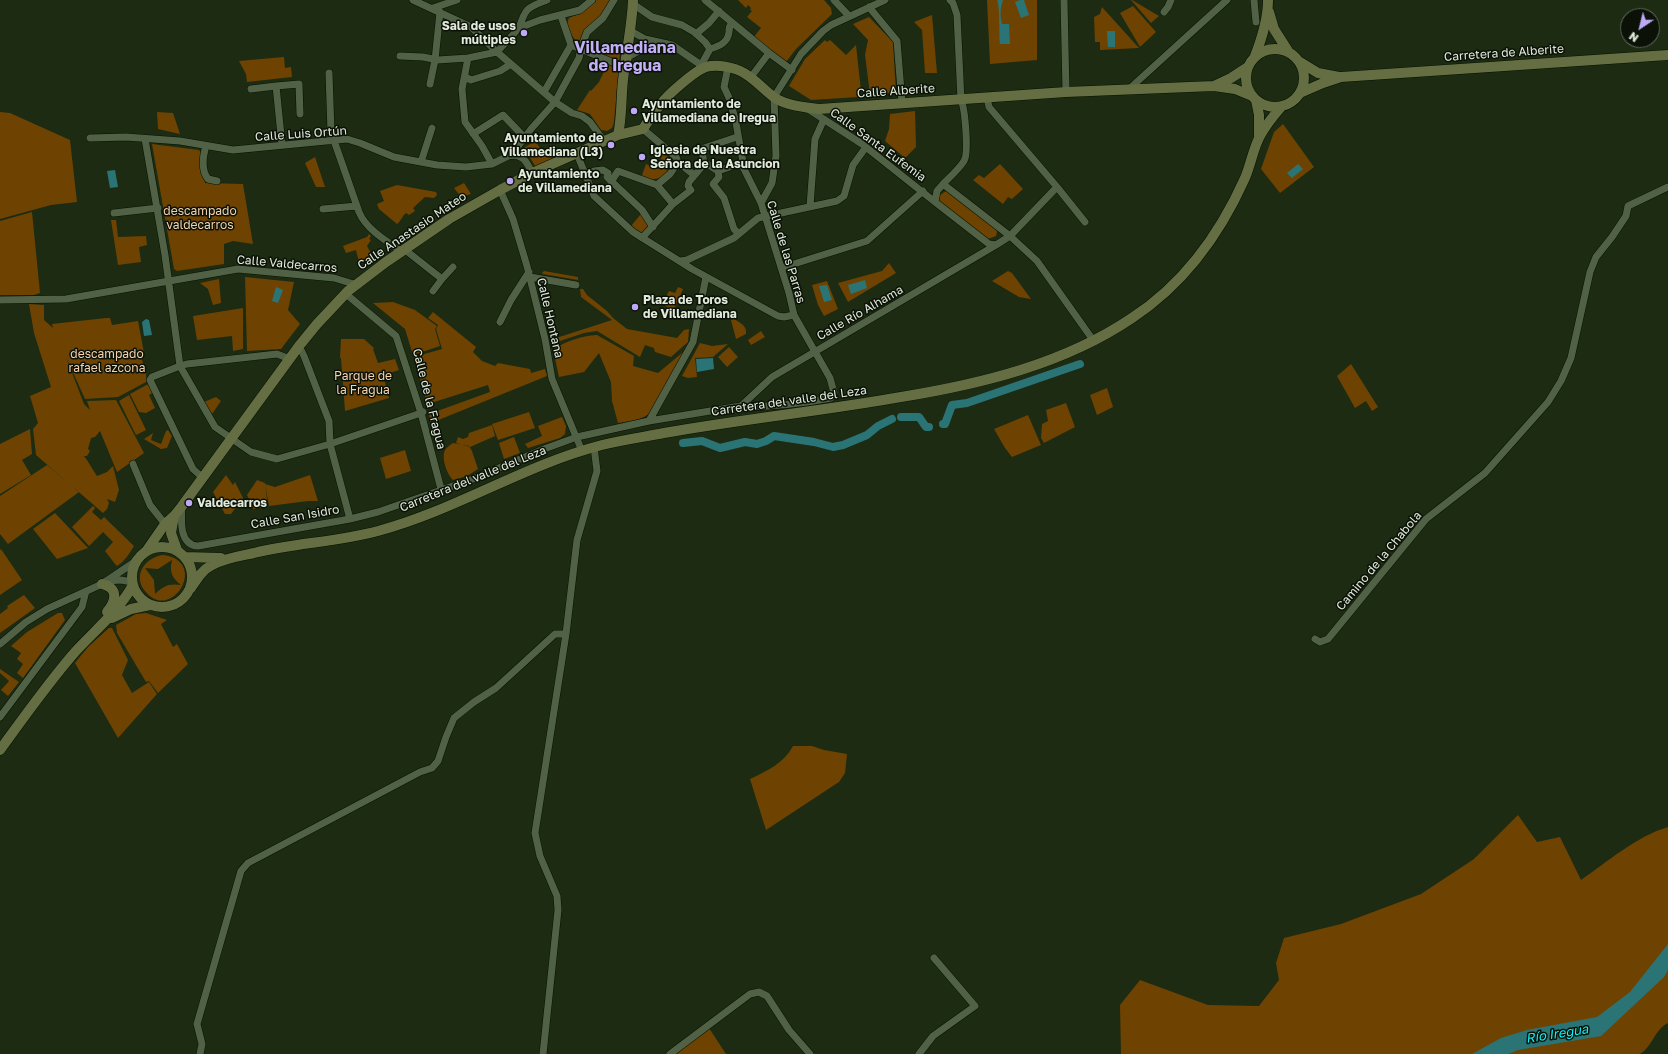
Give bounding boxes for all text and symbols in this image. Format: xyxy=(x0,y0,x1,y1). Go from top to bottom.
north arrow xyxy=(1620,8,1660,48)
place label: Sala de usos múltiples xyxy=(442,19,516,47)
marker: Sala de usos múltiples xyxy=(519,28,529,38)
text: N xyxy=(1626,30,1641,45)
district label: Villamediana de Iregua xyxy=(574,38,676,76)
street label: Carretera de Alberite xyxy=(1444,42,1564,64)
street label: Calle Alberite xyxy=(857,81,935,101)
place label: Ayuntamiento de Villamediana de Iregua xyxy=(642,97,776,125)
street label: Calle Santa Eufemia xyxy=(827,105,929,185)
marker: Ayuntamiento de Villamediana de Iregua xyxy=(629,106,639,116)
street label: Calle Luis Ortún xyxy=(255,124,347,144)
place label: Ayuntamiento de Villamediana (L3) xyxy=(500,131,603,159)
marker: Ayuntamiento de Villamediana (L3) xyxy=(606,140,616,150)
place label: Iglesia de Nuestra Señora de la Asuncion xyxy=(650,143,780,171)
marker: Iglesia de Nuestra Señora de la Asuncion xyxy=(637,152,647,162)
place label: Ayuntamiento de Villamediana xyxy=(518,167,612,195)
marker: Ayuntamiento de Villamediana xyxy=(505,176,515,186)
street label: Calle Anastasio Mateo xyxy=(355,189,469,273)
street label: Calle de las Parras xyxy=(764,199,808,305)
park label: descampado valdecarros xyxy=(163,204,237,232)
street label: Calle Valdecarros xyxy=(236,252,338,276)
street label: Calle Hontana xyxy=(534,277,566,359)
street label: Calle Río Alhama xyxy=(814,282,906,344)
place label: Plaza de Toros de Villamediana xyxy=(643,293,737,321)
marker: Plaza de Toros de Villamediana xyxy=(630,302,640,312)
park label: descampado rafael azcona xyxy=(69,347,145,375)
street label: Calle de la Fragua xyxy=(410,347,448,451)
park label: Parque de la Fragua xyxy=(334,369,392,397)
street label: Carretera del valle del Leza xyxy=(710,383,868,419)
street label: Carretera del valle del Leza xyxy=(398,443,548,515)
place label: Valdecarros xyxy=(197,496,267,510)
marker: Valdecarros xyxy=(184,498,194,508)
street label: Calle San Isidro xyxy=(250,502,340,532)
street label: Camino de la Chabola xyxy=(1333,509,1425,613)
water label: Río Iregua xyxy=(1525,1021,1589,1047)

